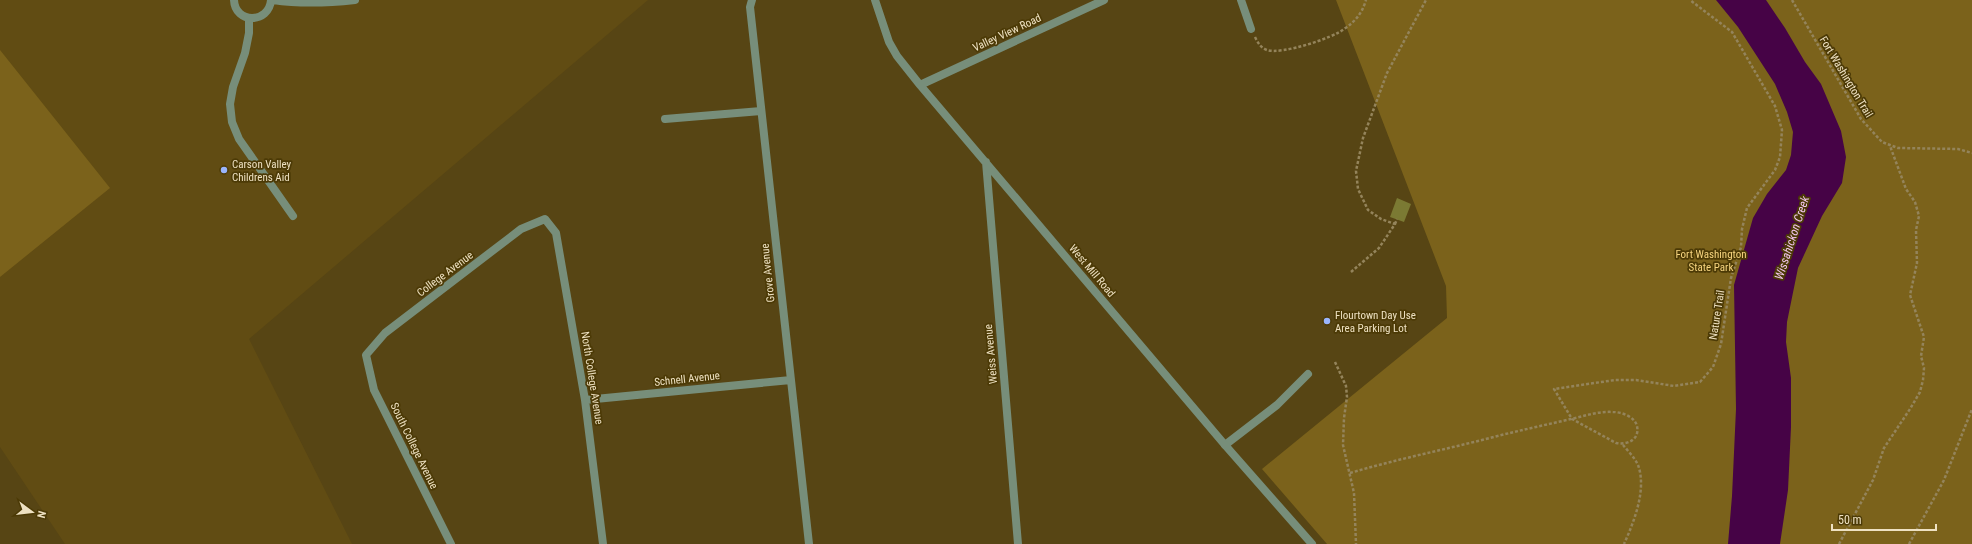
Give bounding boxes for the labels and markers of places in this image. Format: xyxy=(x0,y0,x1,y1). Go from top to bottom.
place label: Carson Valley Childrens Aid xyxy=(232,158,292,184)
marker: Carson Valley Childrens Aid xyxy=(219,165,229,175)
place label: Flourtown Day Use Area Parking Lot xyxy=(1335,309,1416,335)
marker: Flourtown Day Use Area Parking Lot xyxy=(1322,316,1332,326)

